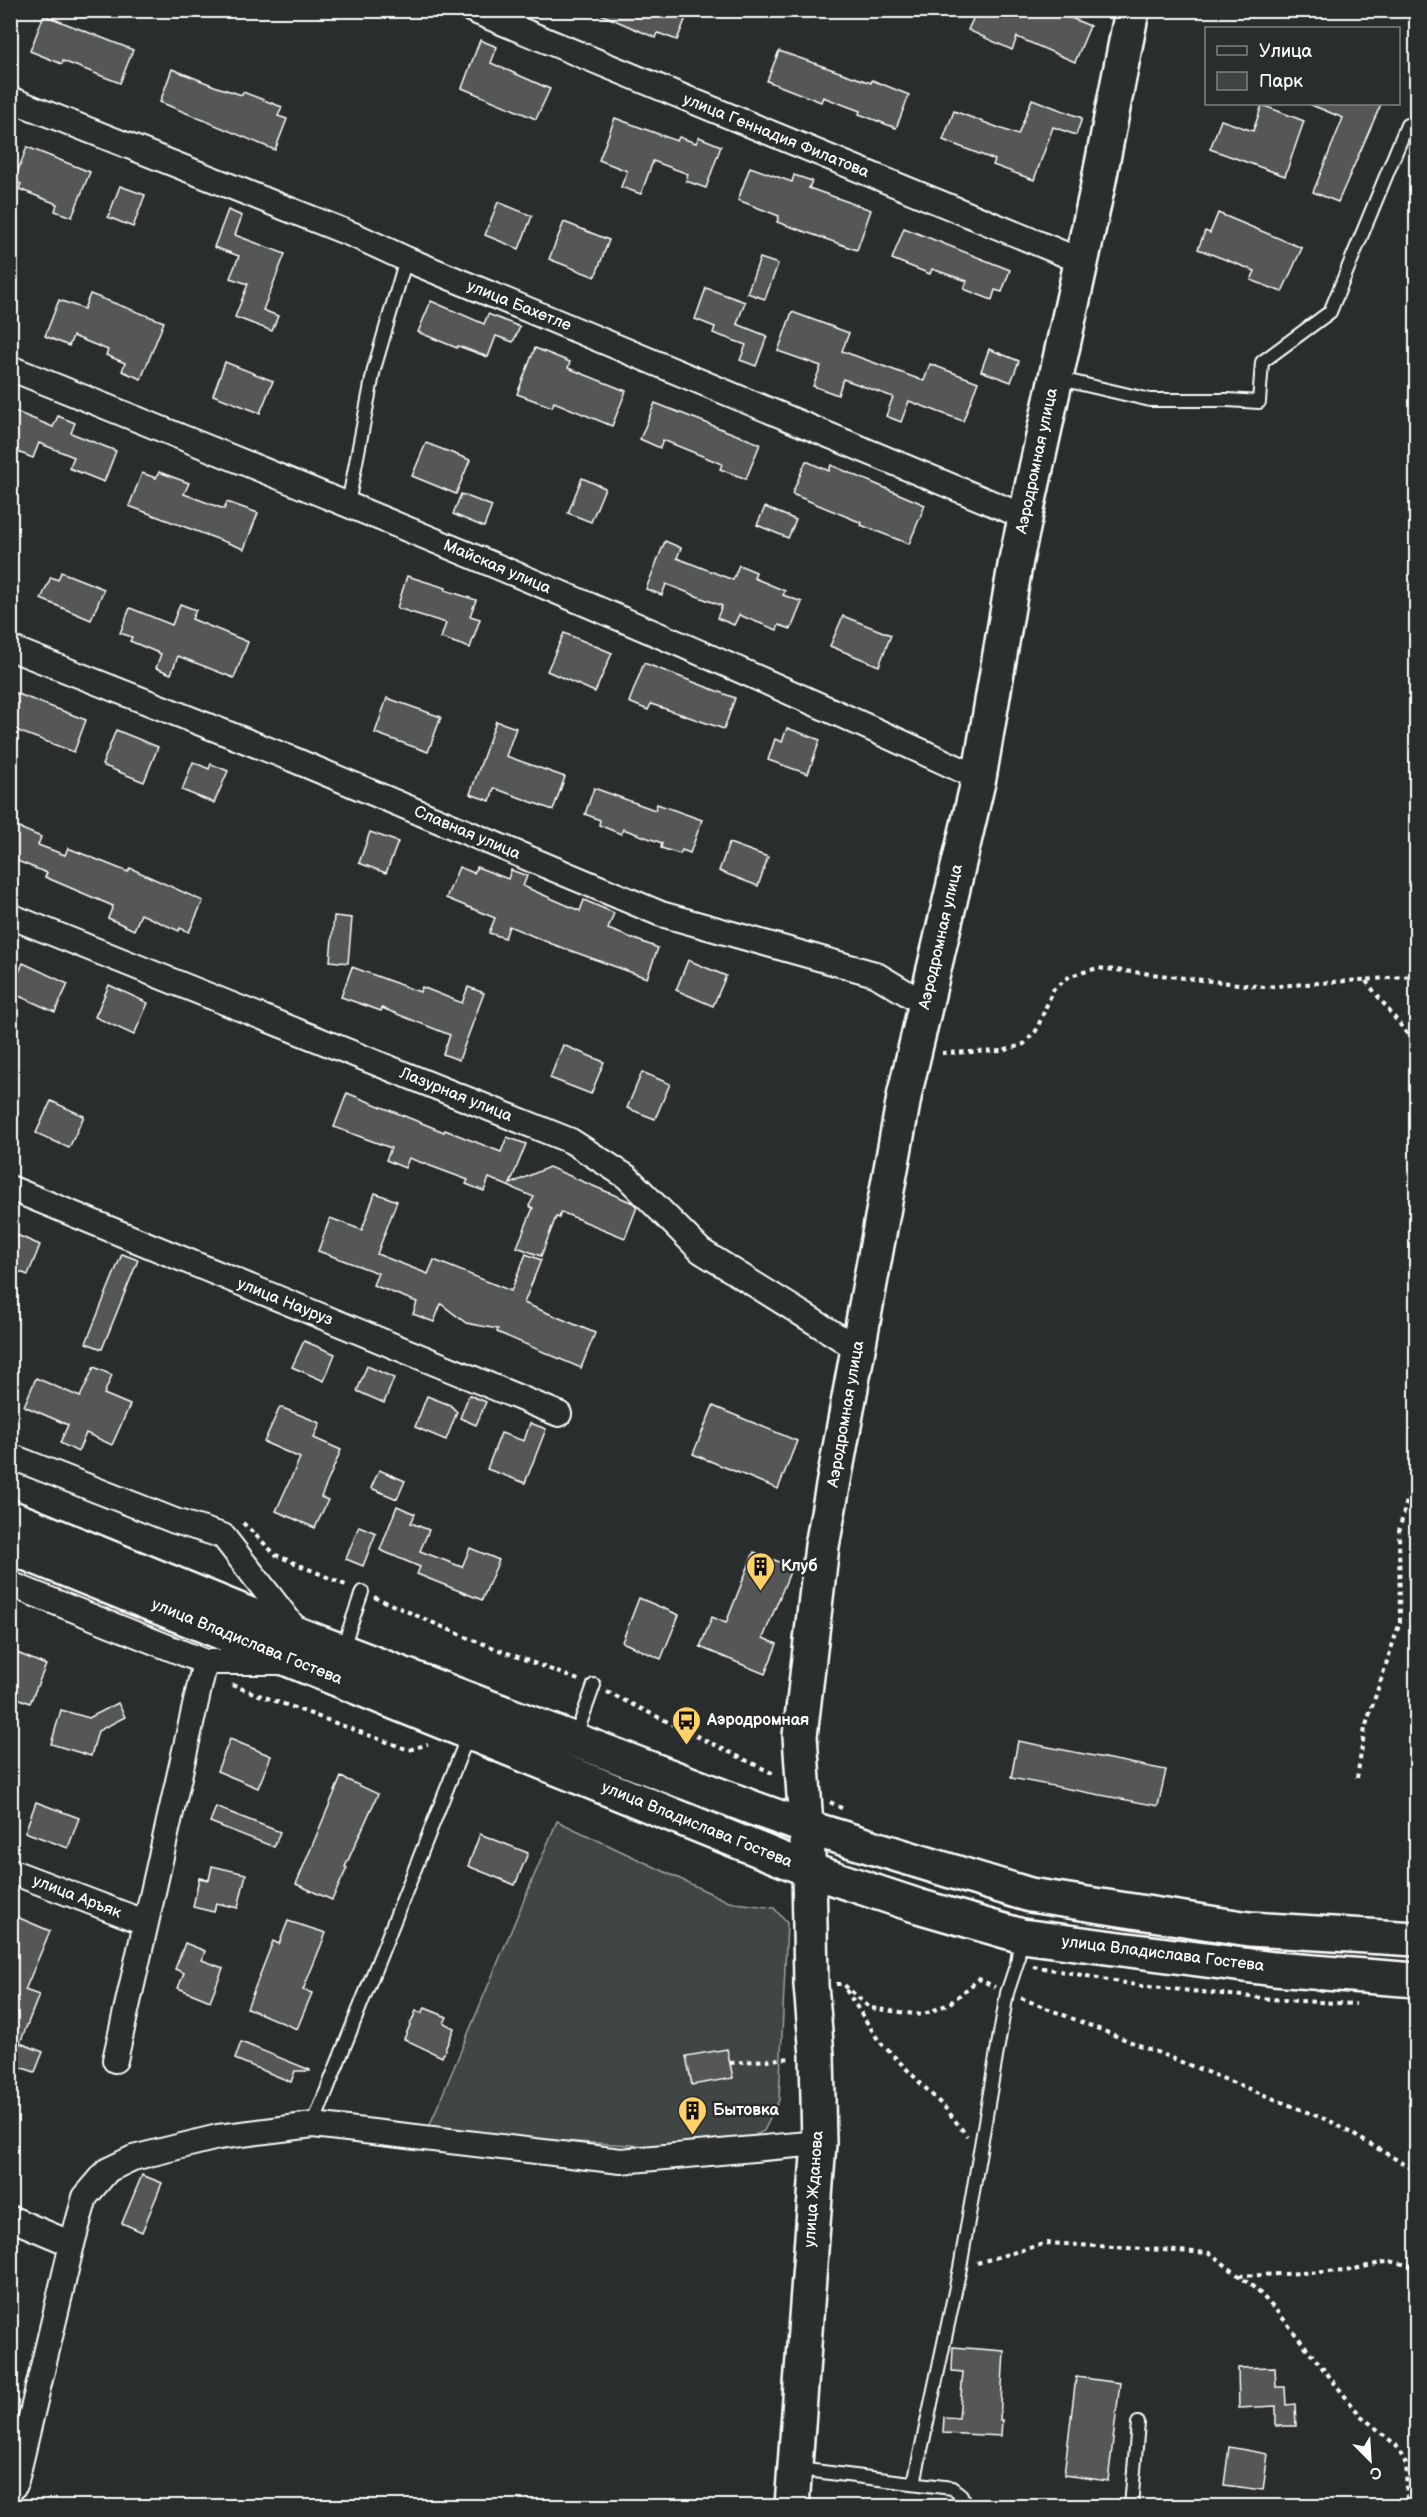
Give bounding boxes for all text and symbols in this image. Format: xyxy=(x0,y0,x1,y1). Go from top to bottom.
legend xyxy=(1205,27,1400,105)
text: Улица xyxy=(1259,41,1313,62)
text: Парк xyxy=(1259,71,1303,92)
street label: улица Геннадия Филатова xyxy=(680,90,872,182)
street label: улица Бахетле xyxy=(464,276,574,336)
street label: Аэродромная улица xyxy=(1012,386,1062,537)
street label: Майская улица xyxy=(440,536,554,598)
street label: Славная улица xyxy=(411,802,524,864)
street label: Аэродромная улица xyxy=(915,862,967,1012)
street label: Лазурная улица xyxy=(396,1063,516,1126)
street label: улица Науруз xyxy=(234,1274,336,1330)
street label: Аэродромная улица xyxy=(824,1339,868,1490)
building icon: Клуб xyxy=(744,1550,776,1592)
place label: Клуб xyxy=(781,1557,818,1576)
street label: улица Владислава Гостева xyxy=(149,1595,345,1689)
bus stop icon: Аэродромная xyxy=(670,1704,702,1746)
place label: Аэродромная xyxy=(706,1711,809,1730)
street label: улица Владислава Гостева xyxy=(599,1778,795,1872)
street label: улица Аръяк xyxy=(30,1871,124,1923)
street label: улица Владислава Гостева xyxy=(1061,1932,1266,1976)
building icon: Бытовка xyxy=(676,2094,708,2136)
place label: Бытовка xyxy=(713,2101,780,2120)
street label: улица Жданова xyxy=(800,2129,828,2248)
north arrow xyxy=(1340,2430,1400,2490)
text: С xyxy=(1367,2461,1384,2483)

